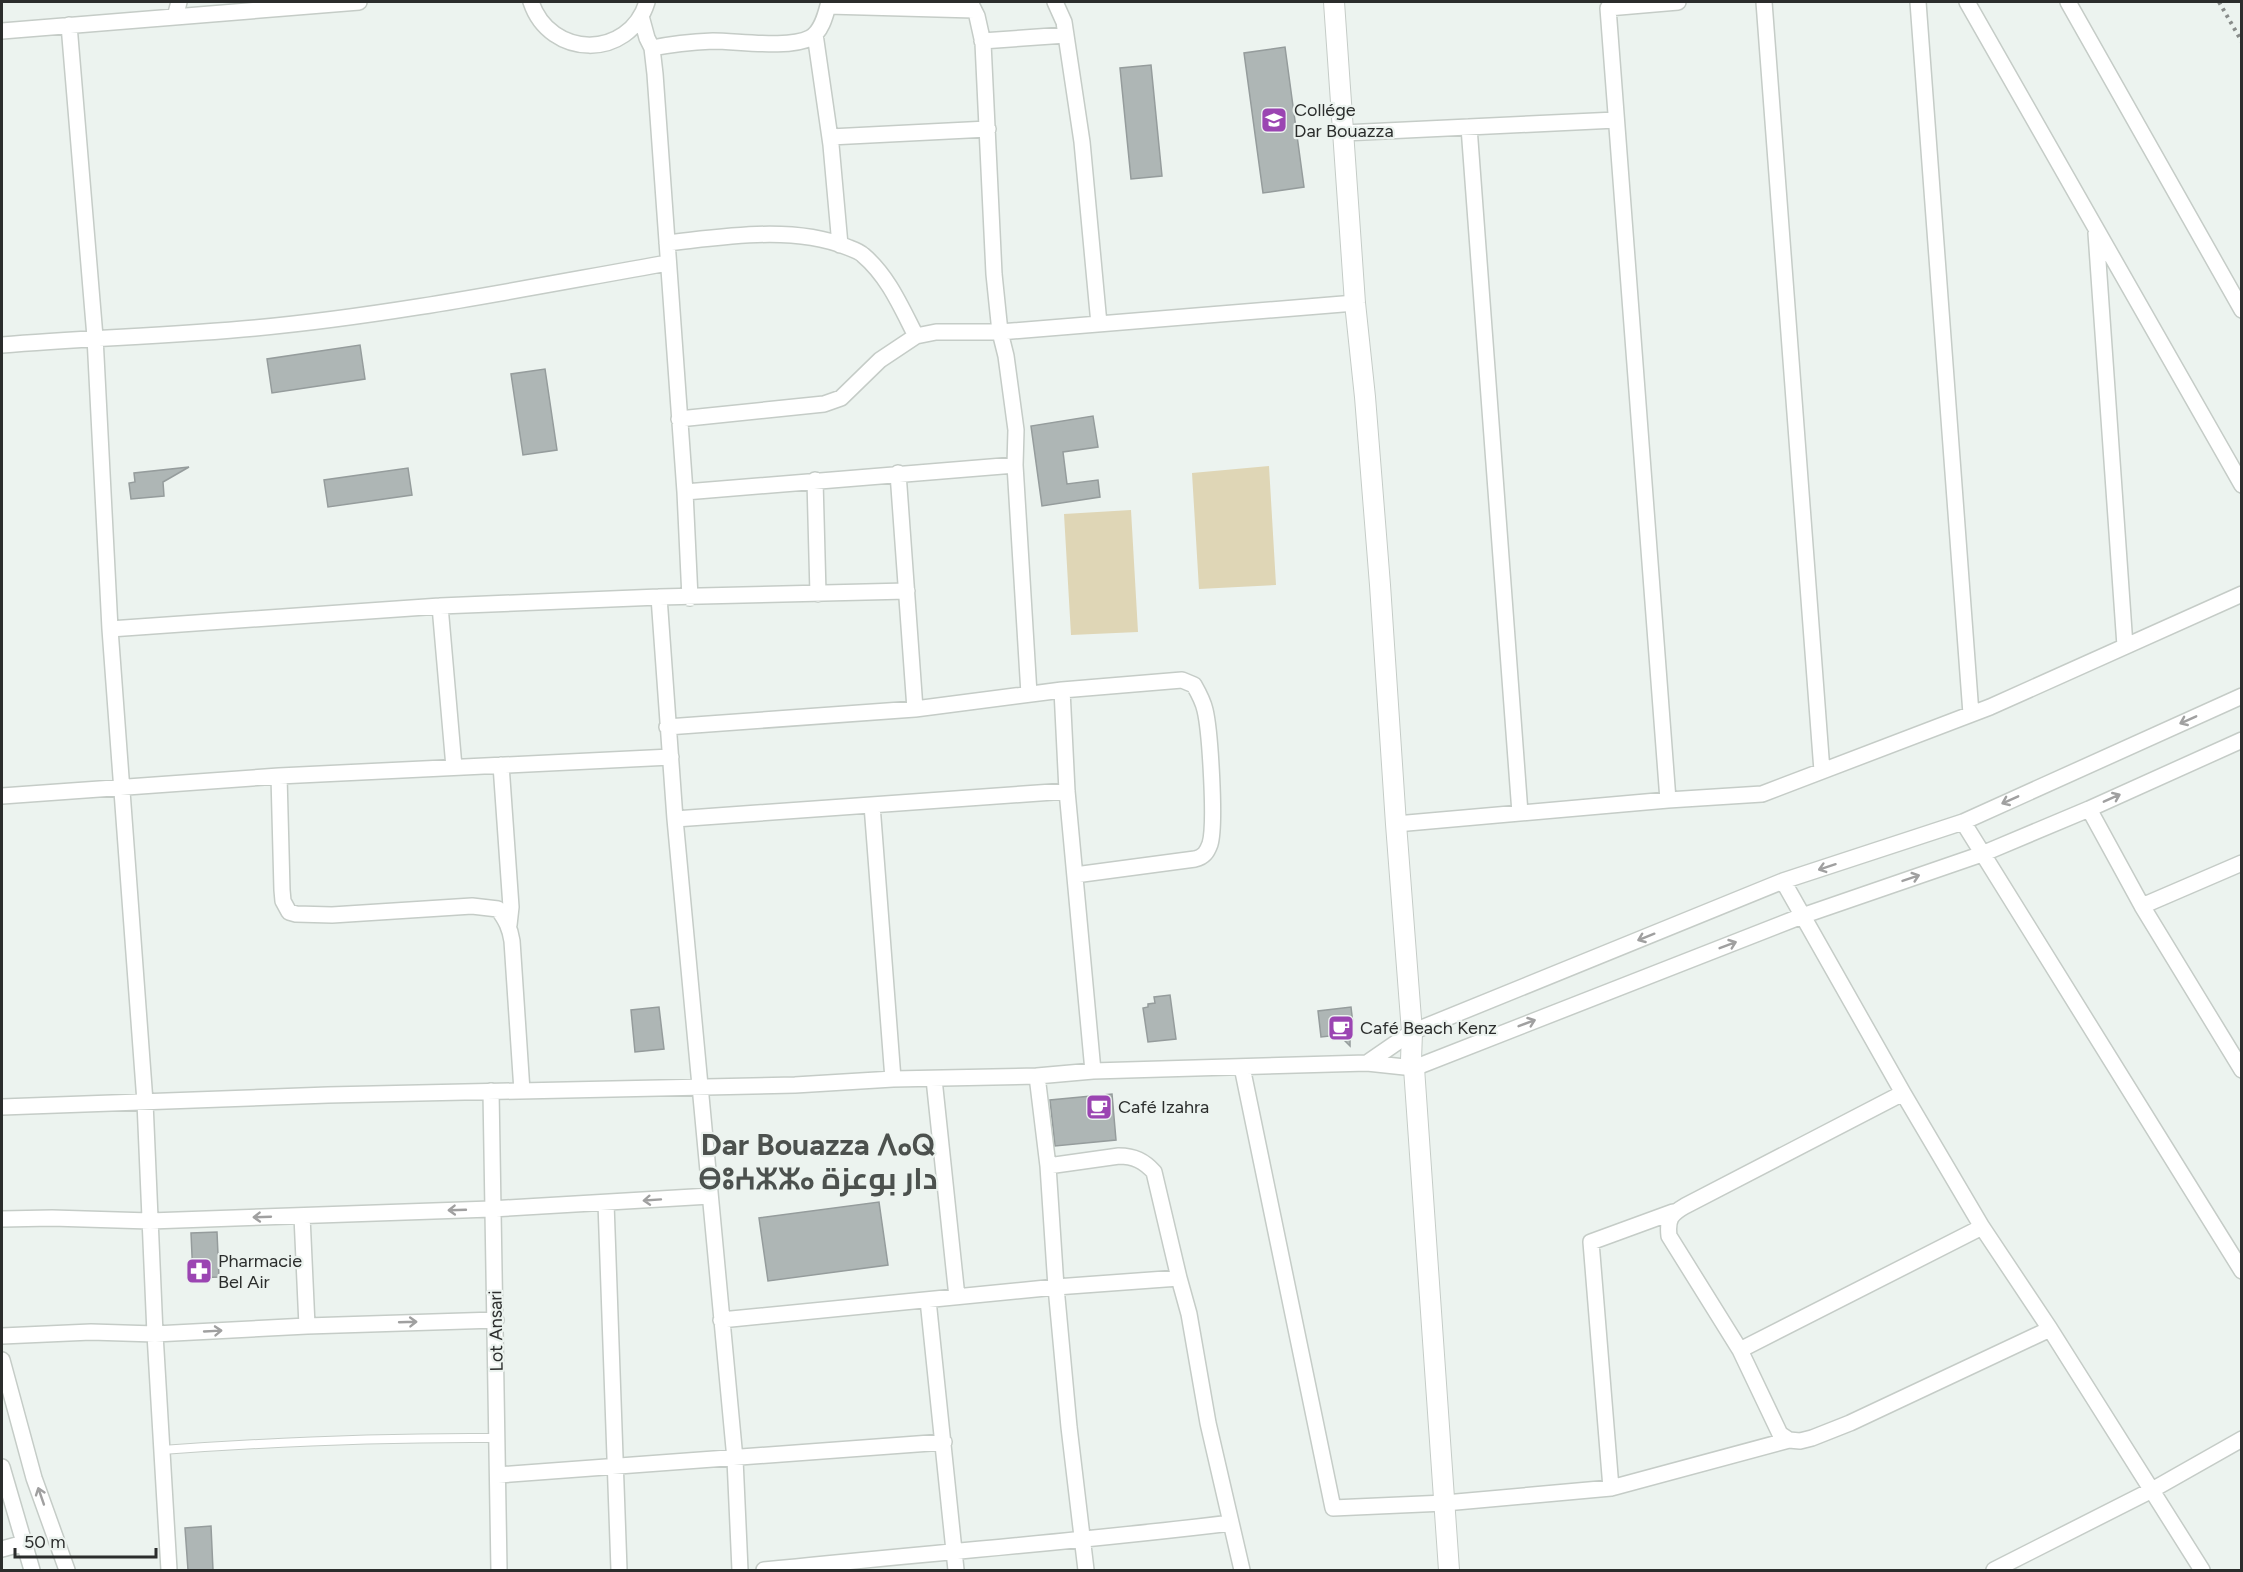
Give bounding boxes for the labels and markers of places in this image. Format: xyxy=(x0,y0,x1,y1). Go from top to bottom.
place label: Collége Dar Bouazza xyxy=(1294,99,1394,142)
school or university icon: Collége Dar Bouazza xyxy=(1259,105,1289,135)
cafe icon: Café Beach Kenz xyxy=(1326,1013,1356,1043)
place label: Café Beach Kenz xyxy=(1360,1017,1497,1039)
cafe icon: Café Izahra xyxy=(1084,1092,1114,1122)
place label: Café Izahra xyxy=(1118,1096,1209,1118)
place label: Pharmacie Bel Air xyxy=(218,1250,302,1293)
pharmacy icon: Pharmacie Bel Air xyxy=(184,1256,214,1286)

